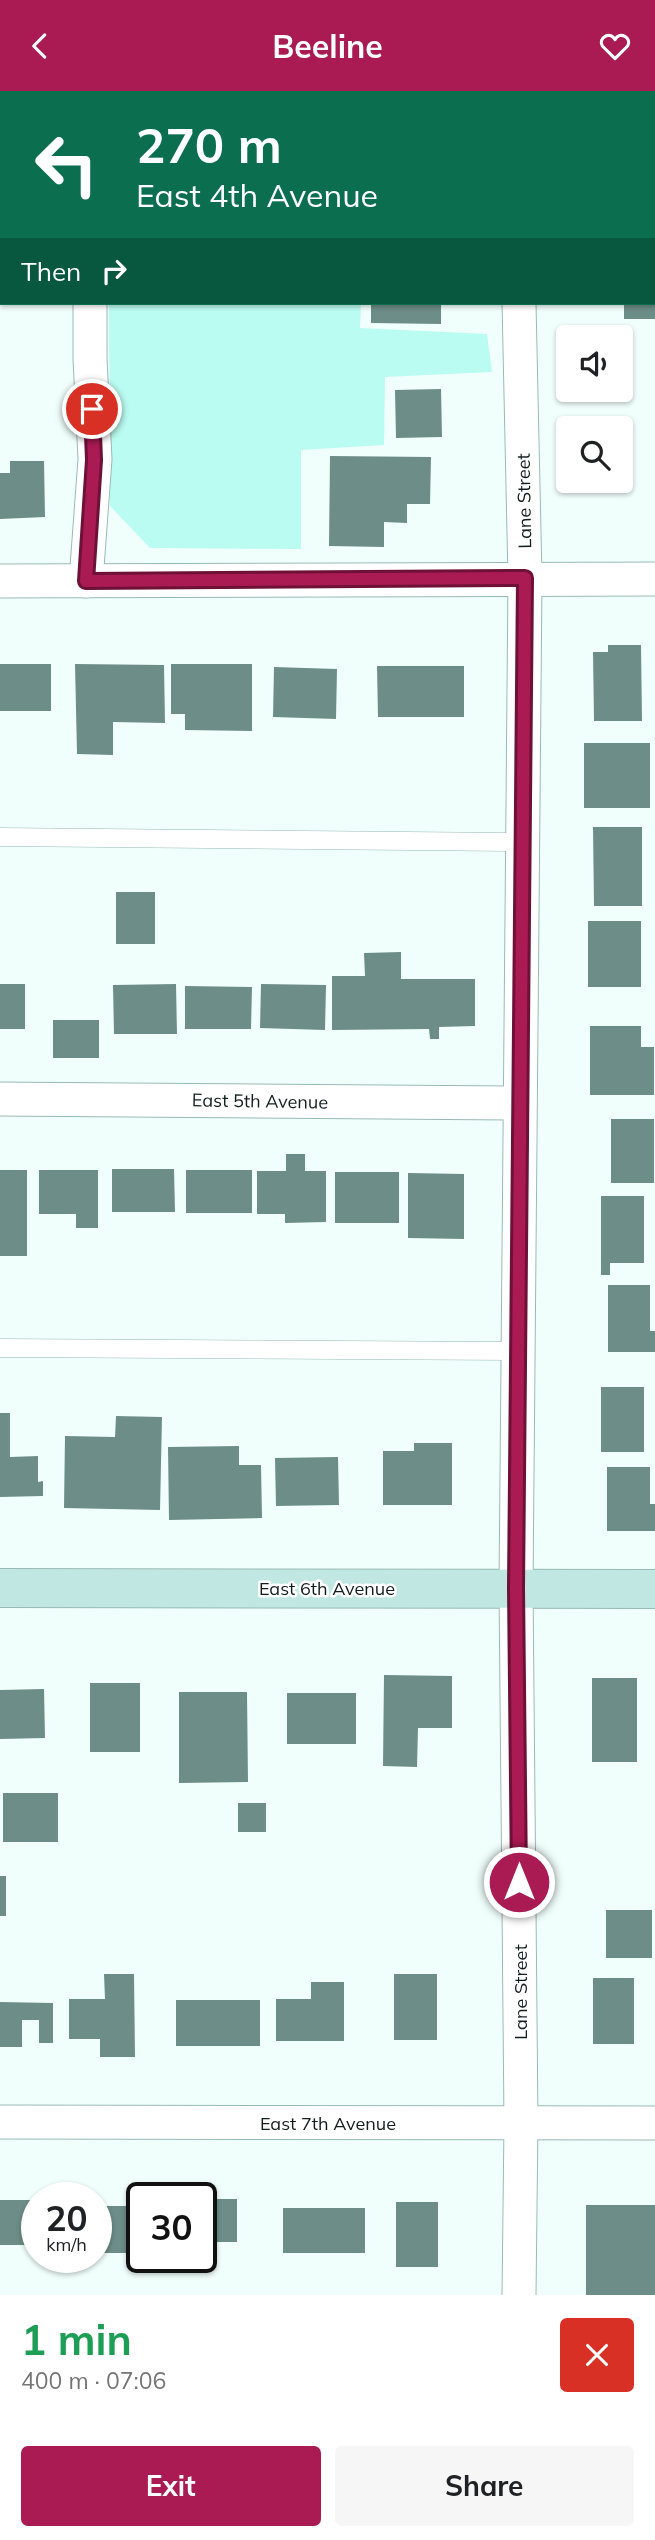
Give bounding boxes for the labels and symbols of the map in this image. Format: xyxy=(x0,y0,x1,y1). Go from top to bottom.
pin xyxy=(62,379,122,439)
street label: Lane Street xyxy=(512,453,536,549)
street label: East 5th Avenue xyxy=(192,1088,328,1114)
street label: East 6th Avenue xyxy=(259,1577,395,1600)
position arrow xyxy=(482,1845,556,1919)
street label: Lane Street xyxy=(509,1944,532,2040)
street label: East 7th Avenue xyxy=(260,2112,396,2135)
speed limit sign: 30 xyxy=(126,2182,217,2273)

